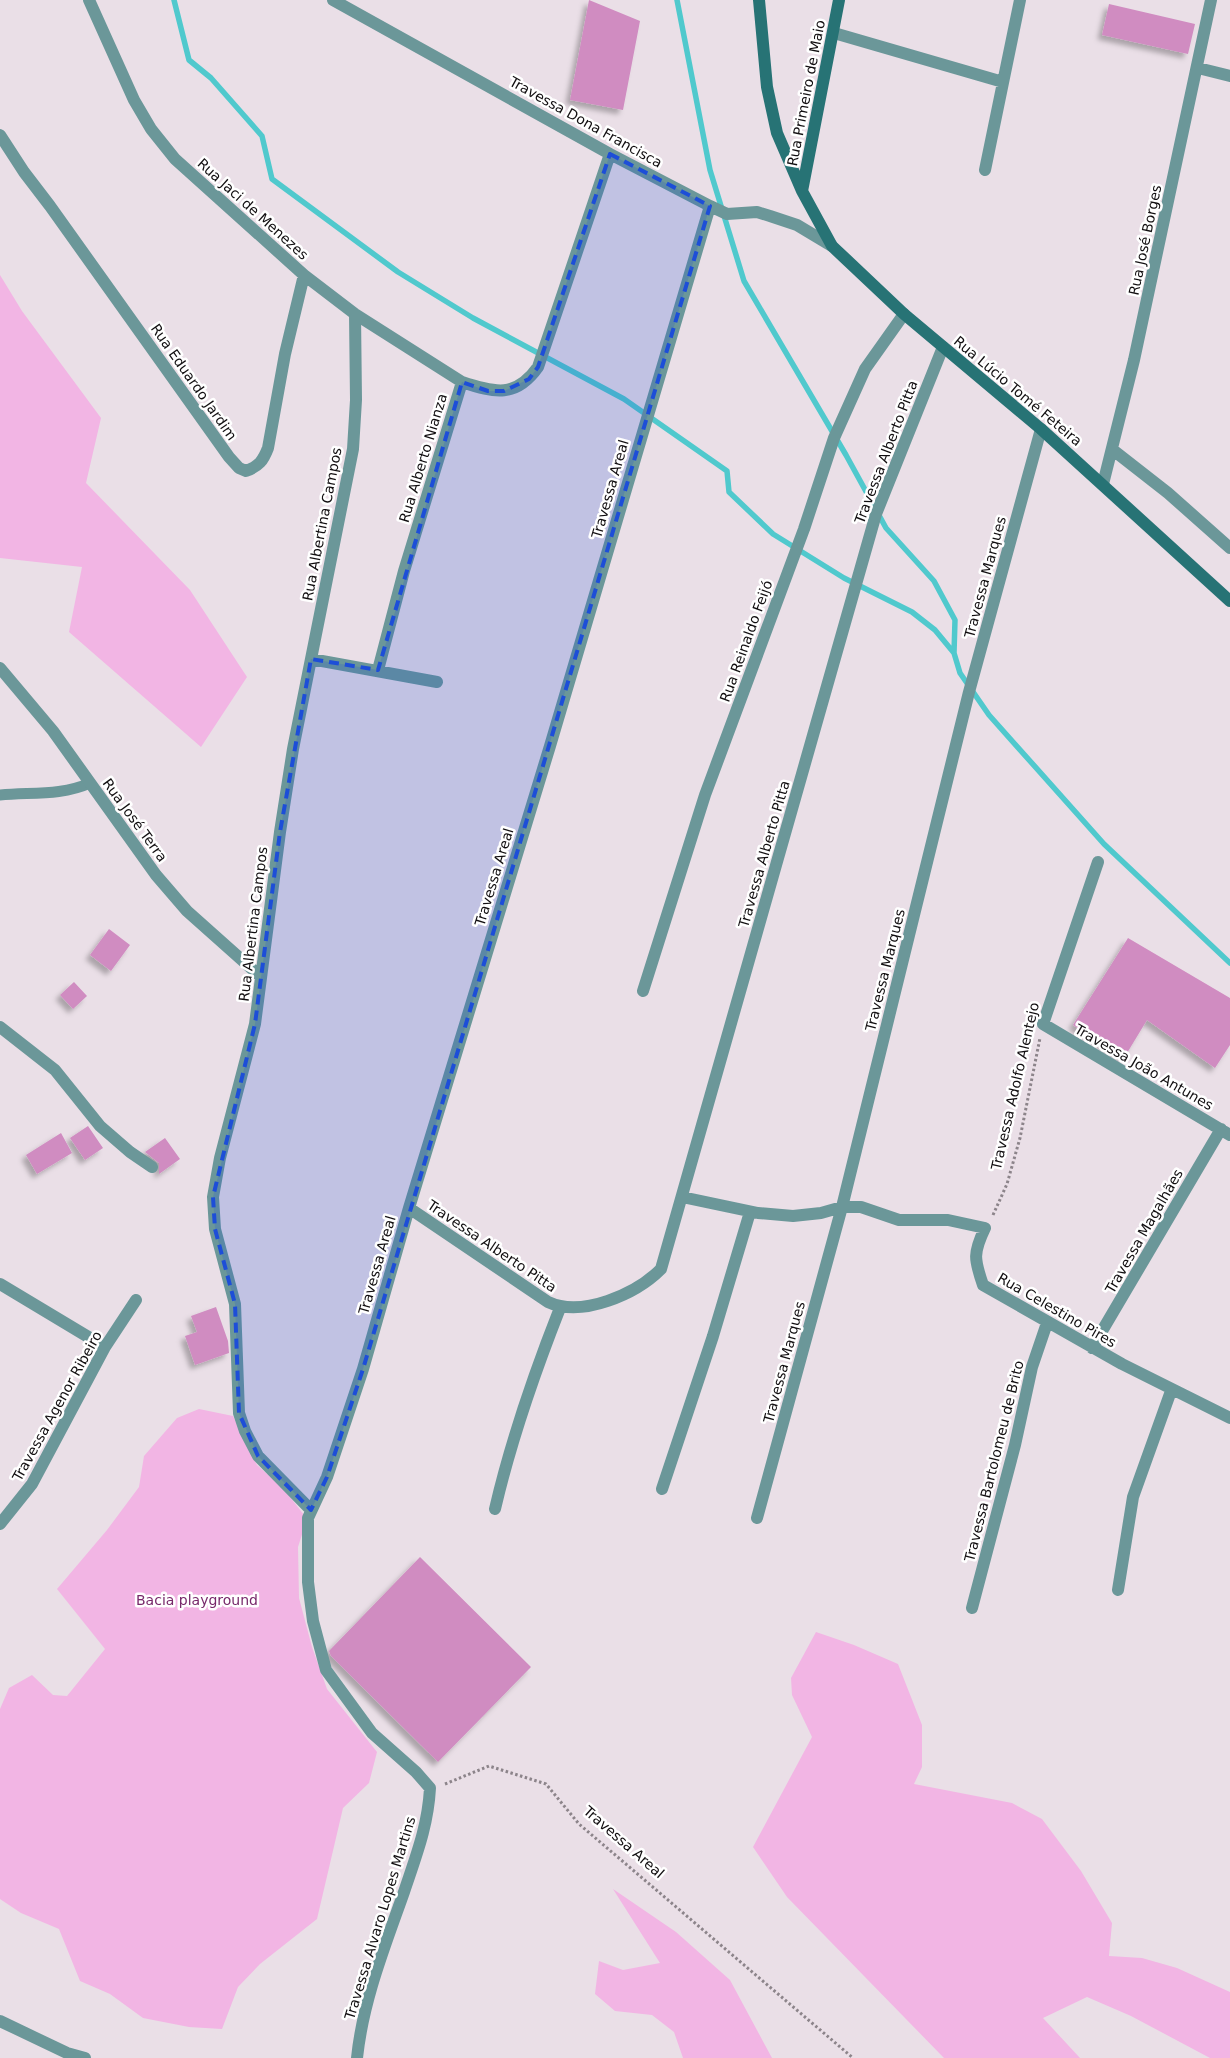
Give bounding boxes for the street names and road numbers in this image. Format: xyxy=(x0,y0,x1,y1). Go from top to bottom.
street label: Rua Primeiro de Maio xyxy=(784,19,828,167)
street label: Travessa Dona Francisca xyxy=(506,73,665,171)
street label: Rua Jaci de Menezes xyxy=(194,155,312,263)
street label: Rua José Borges xyxy=(1125,183,1165,297)
street label: Rua Eduardo Jardim xyxy=(148,321,240,443)
street label: Rua Lúcio Tomé Feteira xyxy=(951,333,1085,449)
street label: Travessa Alberto Pitta xyxy=(851,378,921,527)
street label: Rua Alberto Nianza xyxy=(396,392,450,524)
street label: Travessa Areal xyxy=(588,438,632,541)
street label: Rua Albertina Campos xyxy=(299,446,345,602)
street label: Travessa Marques xyxy=(961,514,1009,640)
street label: Rua Reinaldo Feijó xyxy=(717,578,775,704)
street label: Rua José Terra xyxy=(100,775,170,865)
street label: Travessa Alberto Pitta xyxy=(735,779,793,930)
street label: Travessa Areal xyxy=(471,826,516,929)
street label: Rua Albertina Campos xyxy=(236,846,270,1002)
street label: Travessa Marques xyxy=(862,907,908,1034)
street label: Travessa Adolfo Alentejo xyxy=(988,1001,1042,1172)
street label: Travessa João Antunes xyxy=(1071,1020,1216,1113)
street label: Travessa Magalhães xyxy=(1101,1166,1186,1297)
street label: Travessa Alberto Pitta xyxy=(424,1196,560,1295)
street label: Travessa Areal xyxy=(355,1214,399,1317)
street label: Rua Celestino Pires xyxy=(995,1270,1119,1350)
street label: Travessa Marques xyxy=(760,1299,808,1425)
street label: Travessa Agenor Ribeiro xyxy=(9,1328,105,1485)
street label: Travessa Bartolomeu de Brito xyxy=(961,1359,1027,1564)
street label: Travessa Areal xyxy=(580,1802,668,1881)
street label: Travessa Alvaro Lopes Martins xyxy=(341,1815,419,2022)

